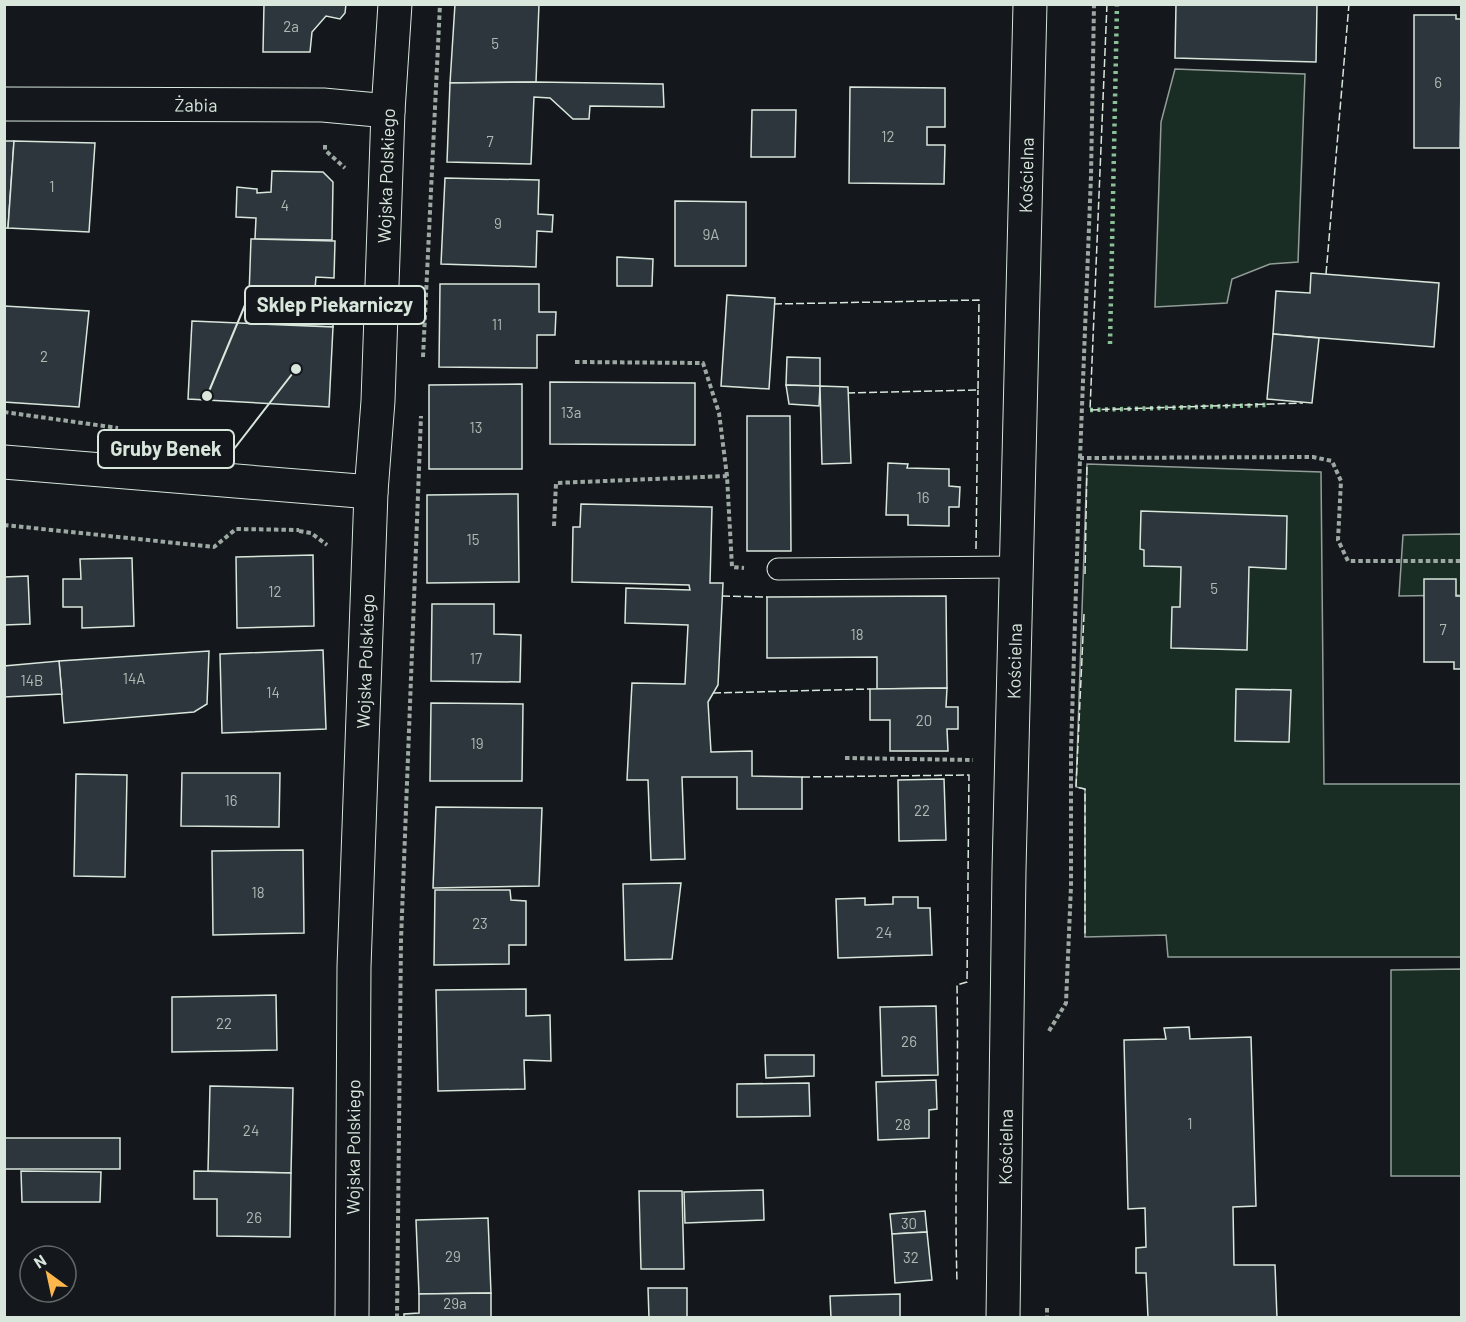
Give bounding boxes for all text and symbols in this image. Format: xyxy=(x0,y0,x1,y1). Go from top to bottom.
house number: 2a xyxy=(283,17,299,35)
house number: 5 xyxy=(491,34,499,52)
house number: 6 xyxy=(1434,73,1442,91)
street label: Żabia xyxy=(175,94,217,116)
street label: Wojska Polskiego xyxy=(372,108,399,244)
house number: 12 xyxy=(881,127,895,145)
house number: 7 xyxy=(486,132,494,150)
street label: Kościelna xyxy=(1014,137,1038,213)
house number: 1 xyxy=(49,177,55,195)
house number: 4 xyxy=(281,196,289,214)
house number: 9 xyxy=(494,214,502,232)
house number: 9A xyxy=(703,225,719,243)
callout: Sklep Piekarniczy xyxy=(245,286,425,324)
text: Sklep Piekarniczy xyxy=(257,292,413,316)
house number: 11 xyxy=(492,315,502,333)
house number: 2 xyxy=(40,347,48,365)
house number: 13a xyxy=(561,403,581,421)
house number: 13 xyxy=(470,418,482,436)
callout: Gruby Benek xyxy=(98,430,234,468)
text: Gruby Benek xyxy=(110,436,222,460)
house number: 16 xyxy=(917,488,929,506)
house number: 15 xyxy=(467,530,479,548)
house number: 5 xyxy=(1210,579,1218,597)
house number: 12 xyxy=(268,582,282,600)
street label: Wojska Polskiego xyxy=(352,593,378,729)
house number: 7 xyxy=(1439,620,1447,638)
street label: Kościelna xyxy=(1002,623,1026,699)
house number: 18 xyxy=(850,625,864,643)
house number: 17 xyxy=(470,649,482,667)
house number: 14A xyxy=(123,669,145,687)
house number: 14B xyxy=(21,671,43,689)
house number: 14 xyxy=(266,683,280,701)
house number: 20 xyxy=(916,711,932,729)
house number: 19 xyxy=(470,734,484,752)
house number: 16 xyxy=(225,791,237,809)
house number: 22 xyxy=(914,801,930,819)
house number: 18 xyxy=(251,883,265,901)
house number: 23 xyxy=(472,914,488,932)
house number: 24 xyxy=(876,923,892,941)
house number: 22 xyxy=(216,1014,232,1032)
house number: 26 xyxy=(901,1032,917,1050)
street label: Wojska Polskiego xyxy=(342,1079,364,1215)
street label: Kościelna xyxy=(994,1109,1017,1185)
house number: 1 xyxy=(1187,1114,1193,1132)
house number: 28 xyxy=(895,1115,911,1133)
house number: 24 xyxy=(243,1121,259,1139)
house number: 26 xyxy=(246,1208,262,1226)
house number: 30 xyxy=(901,1214,917,1232)
north arrow xyxy=(18,1244,78,1304)
house number: 29 xyxy=(445,1247,461,1265)
house number: 32 xyxy=(903,1248,919,1266)
text: N xyxy=(30,1250,49,1272)
house number: 29a xyxy=(443,1294,467,1312)

